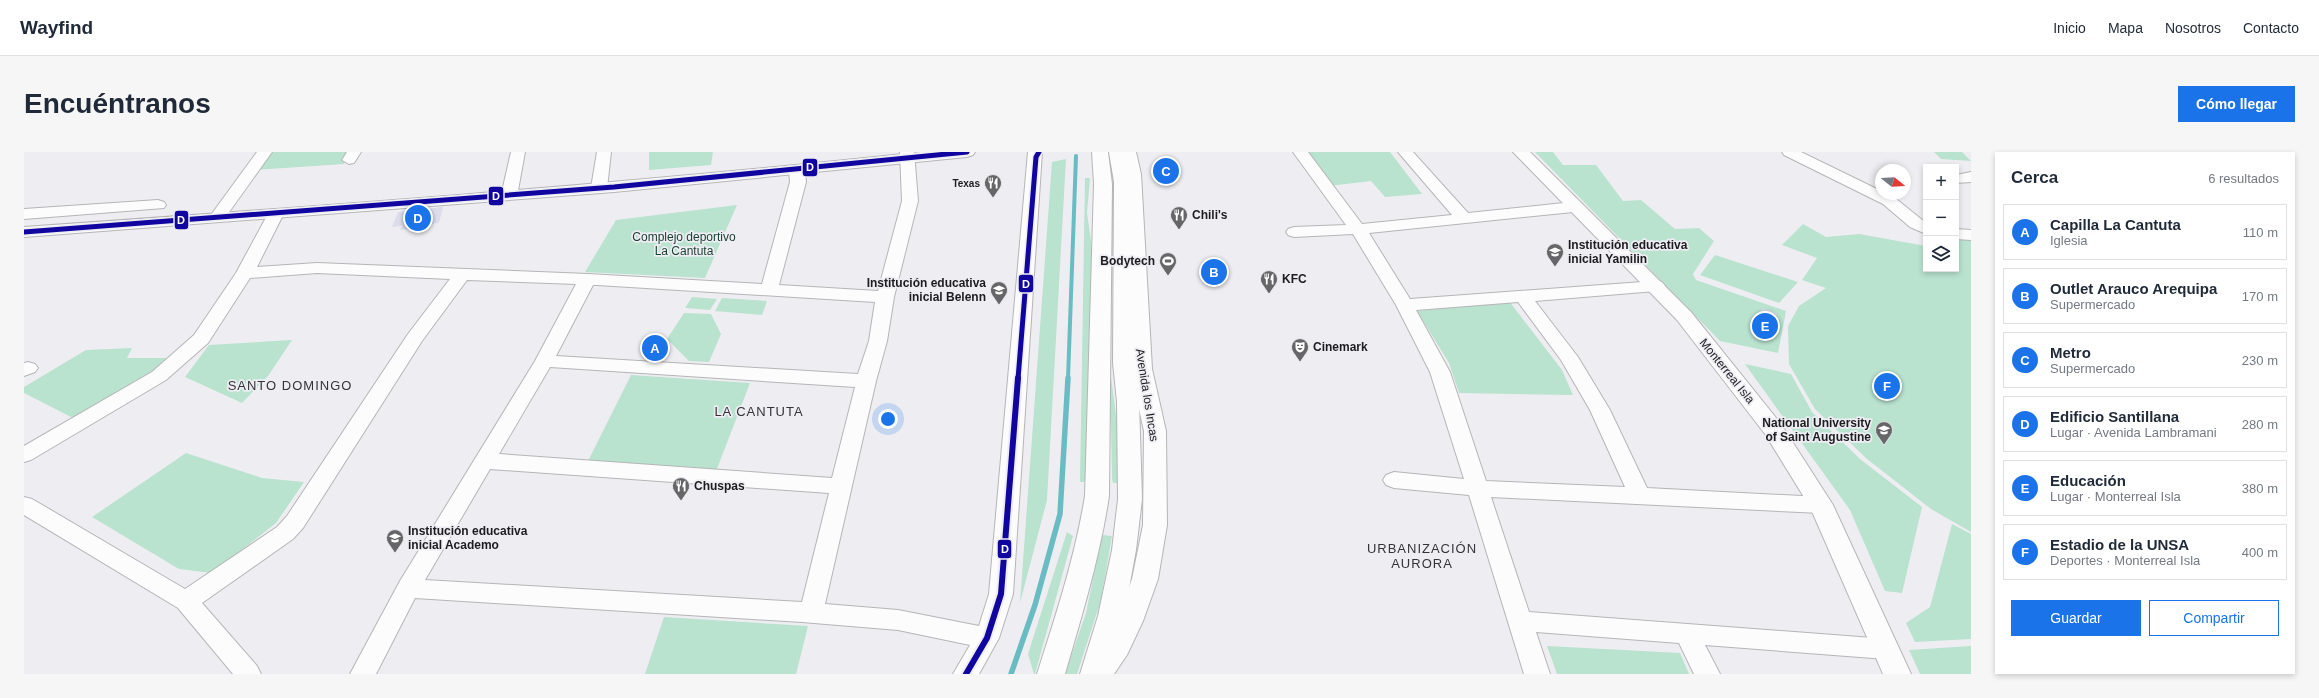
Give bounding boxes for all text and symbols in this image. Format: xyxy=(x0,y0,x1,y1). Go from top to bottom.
text: Wayfind xyxy=(20,17,93,38)
text: Inicio xyxy=(2053,20,2086,36)
text: Mapa xyxy=(2108,20,2143,36)
text: Nosotros xyxy=(2165,20,2221,36)
text: Contacto xyxy=(2243,20,2299,36)
button: Cómo llegar xyxy=(2178,86,2295,122)
text: Encuéntranos xyxy=(24,88,211,119)
pin: C xyxy=(1153,156,1179,186)
line badge: D xyxy=(802,158,818,177)
text: D xyxy=(806,161,814,173)
north arrow xyxy=(1875,164,1911,200)
map controls xyxy=(1923,164,1959,272)
button: + xyxy=(1923,164,1959,200)
text: Cerca xyxy=(2011,168,2058,187)
text: 6 resultados xyxy=(2208,171,2279,186)
restaurant icon: Texas xyxy=(983,173,1003,198)
place label: Texas xyxy=(952,178,980,189)
line badge: D xyxy=(488,186,504,206)
text: D xyxy=(492,190,500,202)
button: − xyxy=(1923,200,1959,236)
pin: D xyxy=(405,203,431,233)
restaurant icon: Chili's xyxy=(1169,205,1189,230)
place label: Chili's xyxy=(1192,208,1228,222)
line badge: D xyxy=(174,210,189,230)
text: D xyxy=(177,214,185,226)
text: Capilla La Cantuta xyxy=(2050,216,2181,233)
text: A xyxy=(2020,225,2030,240)
text: 110 m xyxy=(2243,225,2278,240)
park label: Complejo deportivo La Cantuta xyxy=(632,230,736,258)
text: Iglesia xyxy=(2050,233,2088,248)
button: layers xyxy=(1923,236,1959,272)
place label: Institución educativa inicial Yamilin xyxy=(1568,238,1688,266)
school or university icon: Institución educativa inicial Yamilin xyxy=(1545,242,1565,267)
sports icon: Bodytech xyxy=(1158,251,1178,276)
place label: Bodytech xyxy=(1100,254,1155,268)
pin: B xyxy=(1201,257,1227,287)
restaurant icon: KFC xyxy=(1259,269,1279,294)
place label: KFC xyxy=(1282,272,1307,286)
line badge: D xyxy=(1018,274,1034,293)
place label: Institución educativa inicial Belenn xyxy=(867,276,986,304)
text: D xyxy=(1022,278,1030,290)
school or university icon: Institución educativa inicial Belenn xyxy=(989,280,1009,305)
text: Outlet Arauco Arequipa xyxy=(2050,280,2217,297)
text: B xyxy=(2020,289,2030,304)
text: 170 m xyxy=(2242,289,2278,304)
text: Supermercado xyxy=(2050,297,2135,312)
pin: E xyxy=(1752,311,1778,341)
pin: A xyxy=(642,333,668,363)
street label: Monterreal Isla xyxy=(1697,336,1758,406)
theatre icon: Cinemark xyxy=(1290,337,1310,362)
place label: Cinemark xyxy=(1313,340,1368,354)
text: Metro xyxy=(2050,344,2091,361)
street label: Avenida los Incas xyxy=(1133,348,1161,442)
text: C xyxy=(2020,353,2030,368)
text: 230 m xyxy=(2242,353,2278,368)
text: Supermercado xyxy=(2050,361,2135,376)
pin: F xyxy=(1874,371,1900,401)
district label: SANTO DOMINGO xyxy=(228,378,352,393)
district label: LA CANTUTA xyxy=(714,404,804,419)
text: Edificio Santillana xyxy=(2050,408,2179,425)
your location xyxy=(878,409,898,429)
place label: National University of Saint Augustine xyxy=(1762,416,1871,444)
text: D xyxy=(2020,417,2030,432)
text: 280 m xyxy=(2242,417,2278,432)
school or university icon: National University of Saint Augustine xyxy=(1874,420,1894,445)
text: Lugar · Avenida Lambramani xyxy=(2050,425,2217,440)
text: Educación xyxy=(2050,472,2126,489)
restaurant icon: Chuspas xyxy=(671,476,691,501)
place label: Chuspas xyxy=(694,479,745,493)
text: E xyxy=(2021,481,2029,496)
text: 380 m xyxy=(2242,481,2278,496)
text: Lugar · Monterreal Isla xyxy=(2050,489,2181,504)
place label: Institución educativa inicial Academo xyxy=(408,524,528,552)
school or university icon: Institución educativa inicial Academo xyxy=(385,528,405,553)
text: Estadio de la UNSA xyxy=(2050,536,2189,553)
line badge: D xyxy=(997,539,1012,559)
district label: URBANIZACIÓN AURORA xyxy=(1367,541,1477,571)
text: D xyxy=(1001,543,1009,555)
text: F xyxy=(2021,545,2029,560)
text: 400 m xyxy=(2242,545,2278,560)
text: Deportes · Monterreal Isla xyxy=(2050,553,2200,568)
button: Guardar xyxy=(2011,600,2141,636)
button: Compartir xyxy=(2149,600,2279,636)

